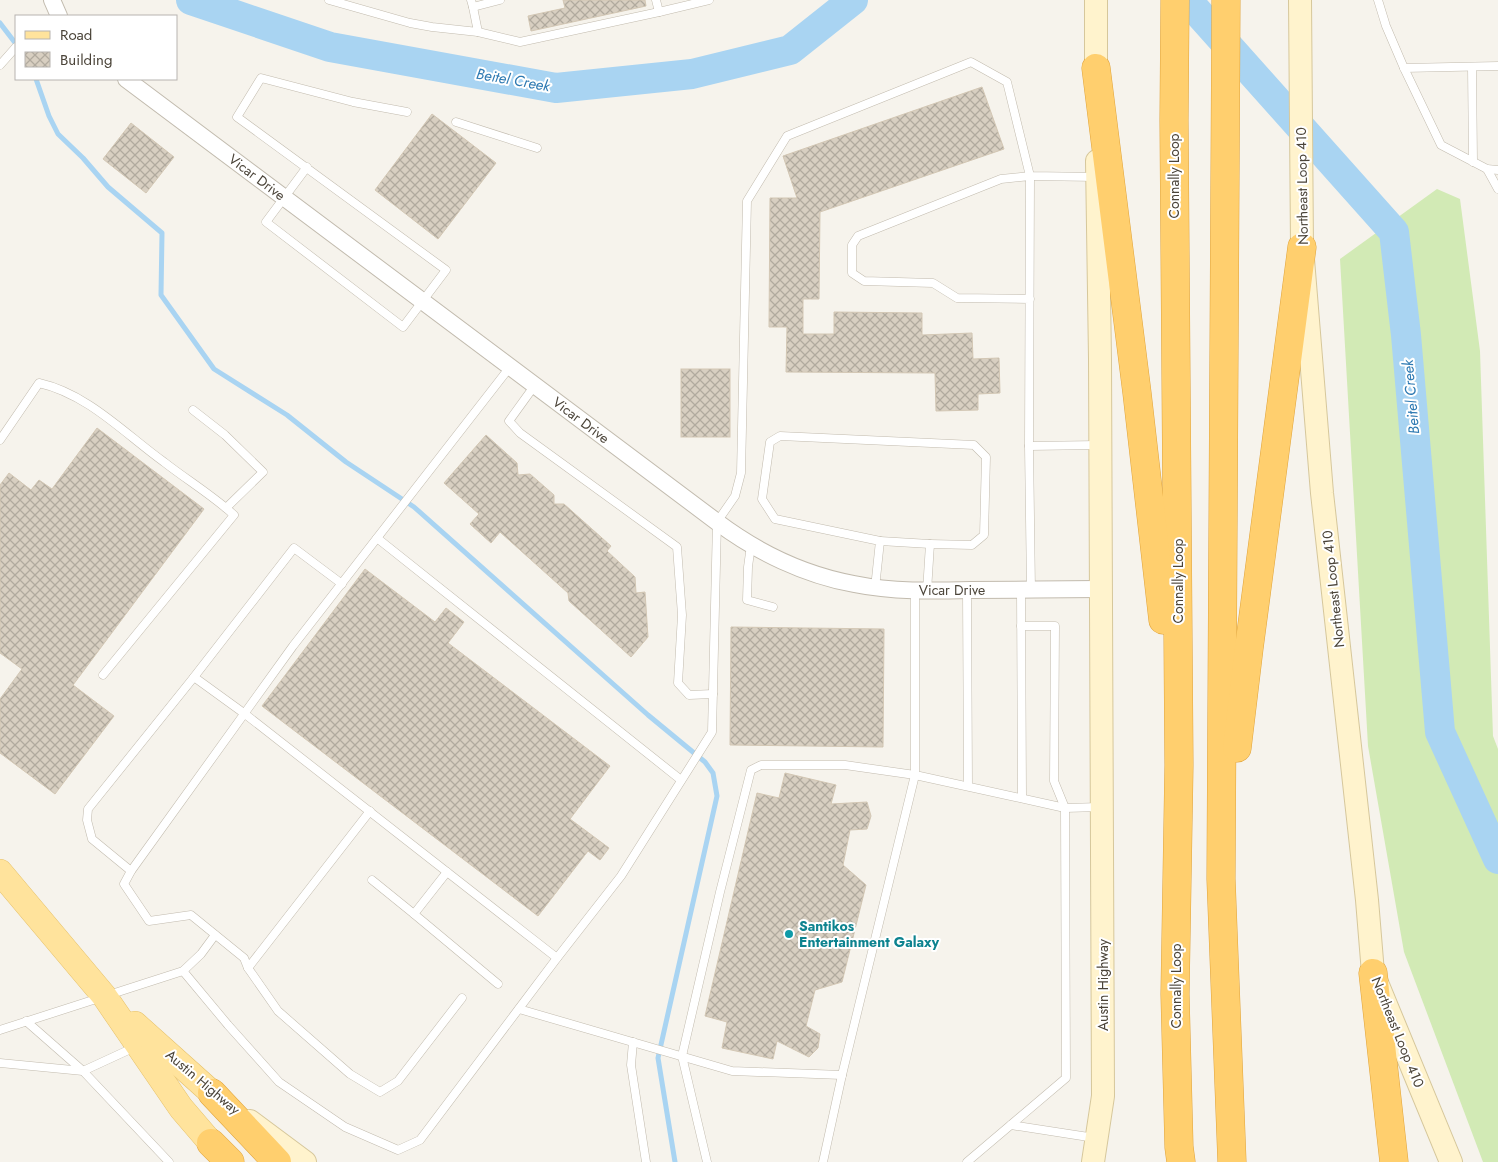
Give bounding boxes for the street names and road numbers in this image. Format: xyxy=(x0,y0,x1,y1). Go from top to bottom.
street label: Northeast Loop 410 xyxy=(1291,127,1313,245)
street label: Connally Loop xyxy=(1164,133,1184,219)
street label: Vicar Drive xyxy=(224,149,290,205)
street label: Vicar Drive xyxy=(548,392,614,448)
street label: Northeast Loop 410 xyxy=(1317,529,1349,649)
street label: Connally Loop xyxy=(1168,538,1188,624)
street label: Vicar Drive xyxy=(919,580,985,600)
street label: Austin Highway xyxy=(1093,938,1113,1031)
street label: Connally Loop xyxy=(1166,943,1186,1029)
street label: Northeast Loop 410 xyxy=(1367,974,1429,1090)
street label: Austin Highway xyxy=(161,1045,245,1120)

